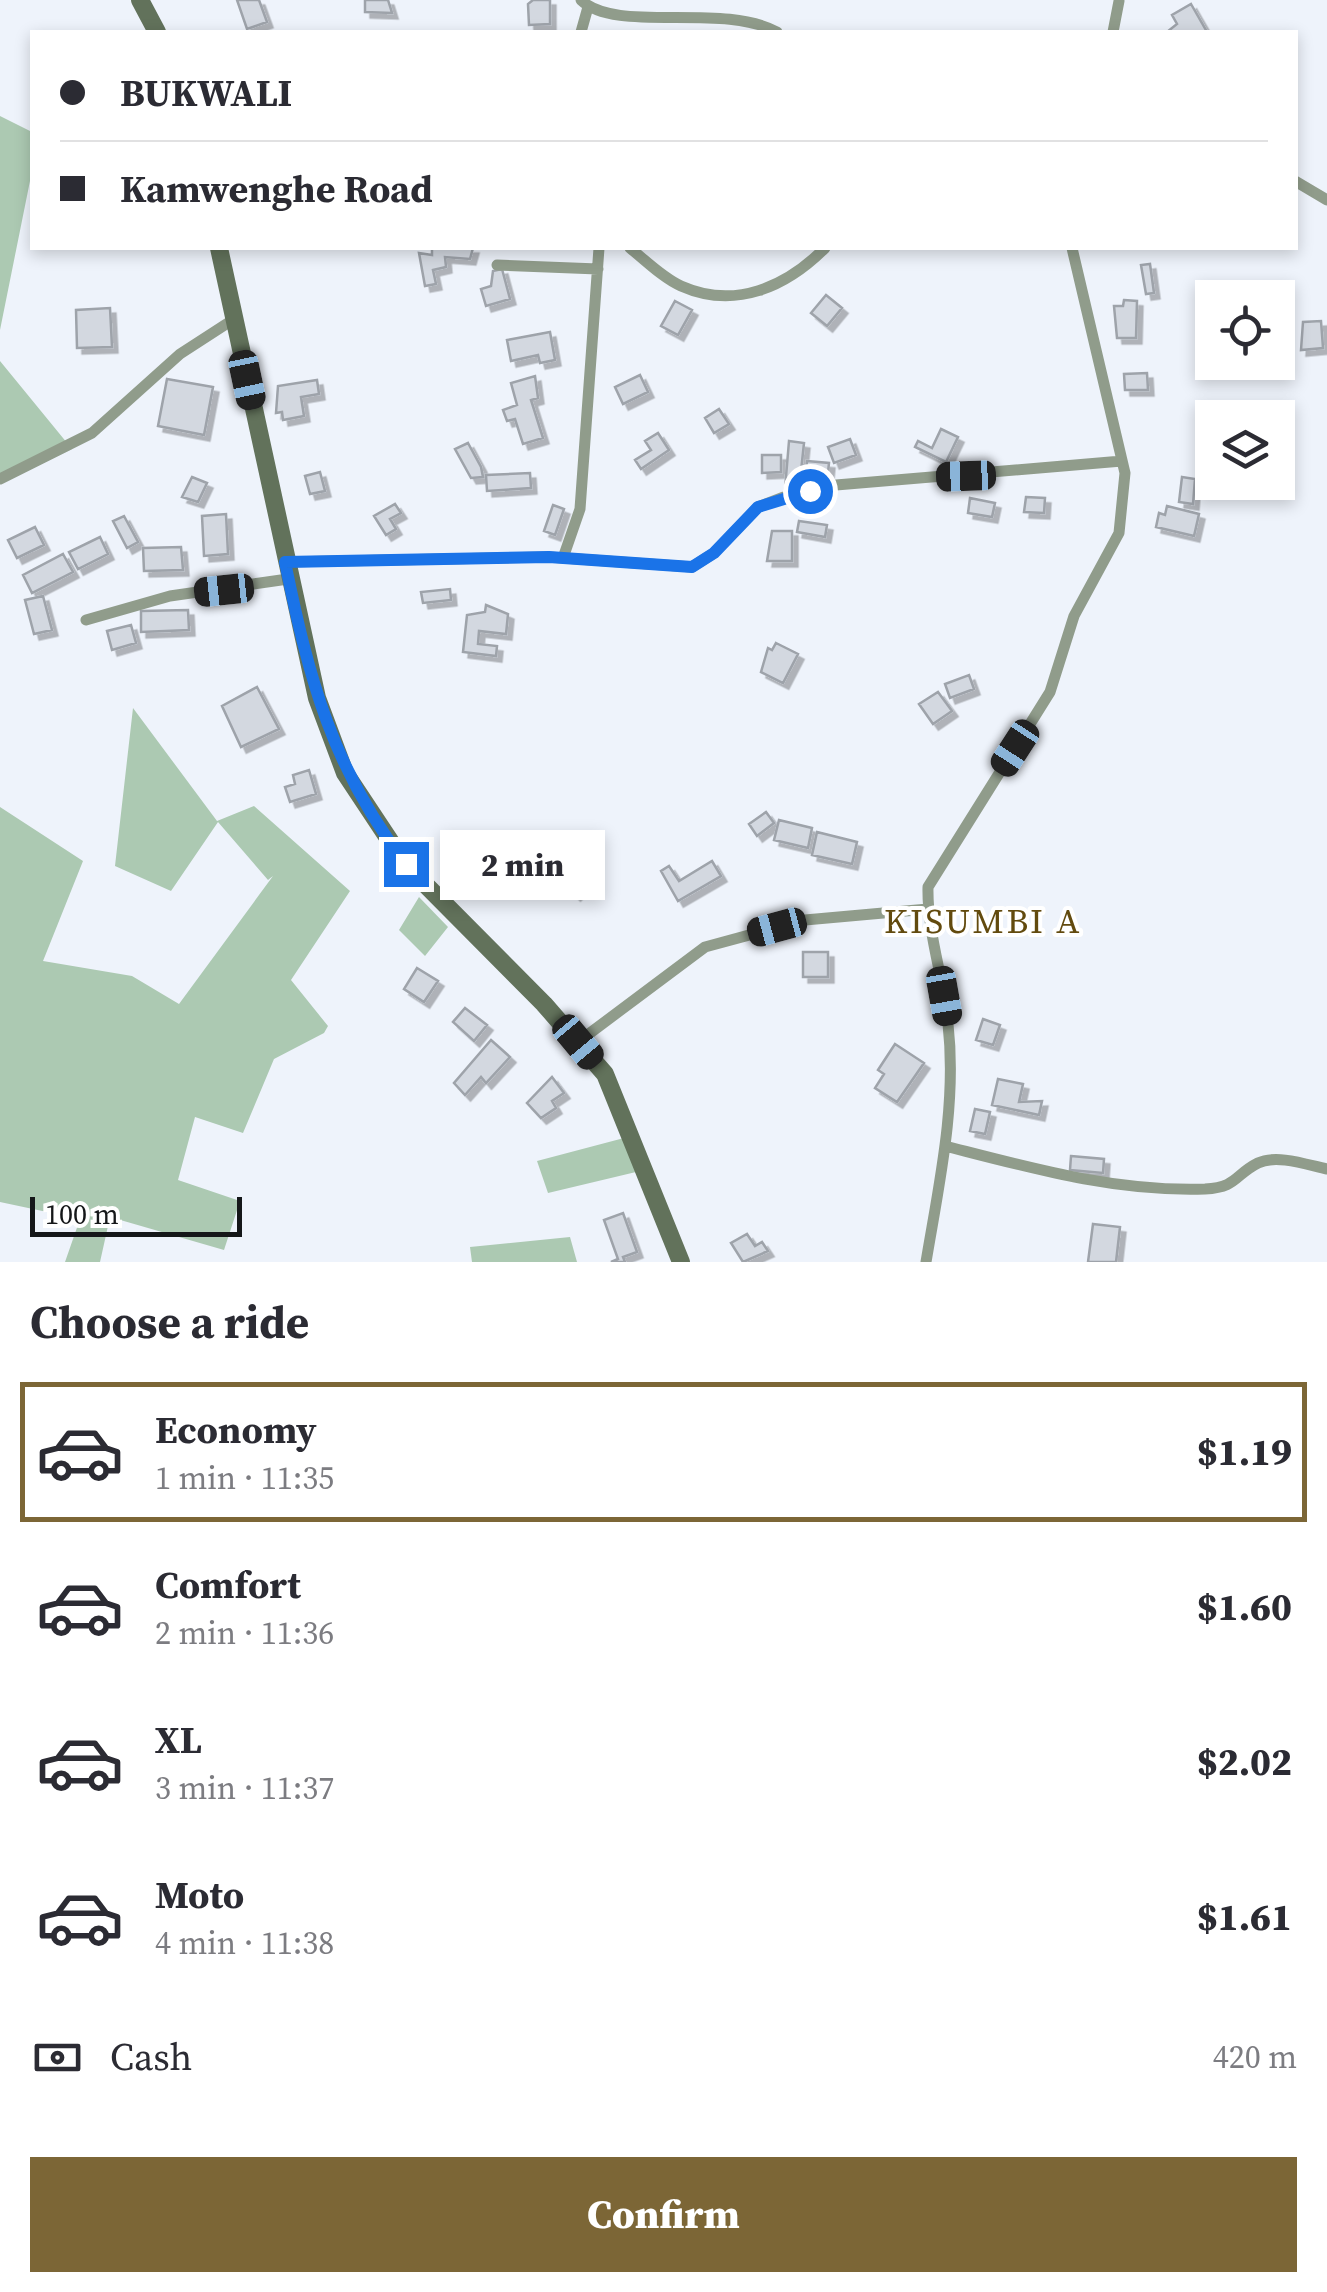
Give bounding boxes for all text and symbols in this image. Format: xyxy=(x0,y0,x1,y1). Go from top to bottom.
text: BUKWALI xyxy=(120,67,292,119)
text: Kamwenghe Road xyxy=(120,163,433,215)
map controls xyxy=(1195,280,1295,500)
button: locate xyxy=(1195,280,1295,380)
car xyxy=(226,348,268,412)
button: layers xyxy=(1195,400,1295,500)
car xyxy=(935,460,997,492)
route start xyxy=(788,469,833,514)
car xyxy=(193,572,255,608)
car xyxy=(986,715,1044,781)
callout: 2 min xyxy=(441,829,606,899)
route end xyxy=(384,842,429,887)
text: 2 min xyxy=(481,843,564,887)
district label: KISUMBI A xyxy=(884,897,1082,945)
car xyxy=(744,905,810,949)
car xyxy=(924,964,964,1028)
car xyxy=(547,1009,609,1075)
scale bar xyxy=(30,1192,242,1236)
text: 100 m xyxy=(45,1195,119,1233)
text: Choose a ride xyxy=(30,1291,309,1353)
text: Economy xyxy=(155,1404,317,1456)
icon: car xyxy=(35,1407,125,1497)
text: $1.19 xyxy=(1197,1426,1292,1478)
text: 1 min · 11:35 xyxy=(155,1456,334,1500)
text: Comfort xyxy=(155,1559,301,1611)
icon: car xyxy=(35,1562,125,1652)
text: $1.60 xyxy=(1197,1581,1292,1633)
text: 2 min · 11:36 xyxy=(155,1611,334,1655)
text: XL xyxy=(155,1714,202,1766)
icon: car xyxy=(35,1717,125,1807)
text: $2.02 xyxy=(1197,1736,1292,1788)
text: 3 min · 11:37 xyxy=(155,1766,334,1810)
text: Moto xyxy=(155,1869,244,1921)
icon: car xyxy=(35,1872,125,1962)
text: $1.61 xyxy=(1197,1891,1292,1943)
text: 4 min · 11:38 xyxy=(155,1921,334,1965)
icon: cash xyxy=(30,2030,85,2085)
text: Cash xyxy=(110,2031,192,2083)
text: 420 m xyxy=(1213,2035,1297,2079)
button: Confirm xyxy=(30,2157,1297,2272)

